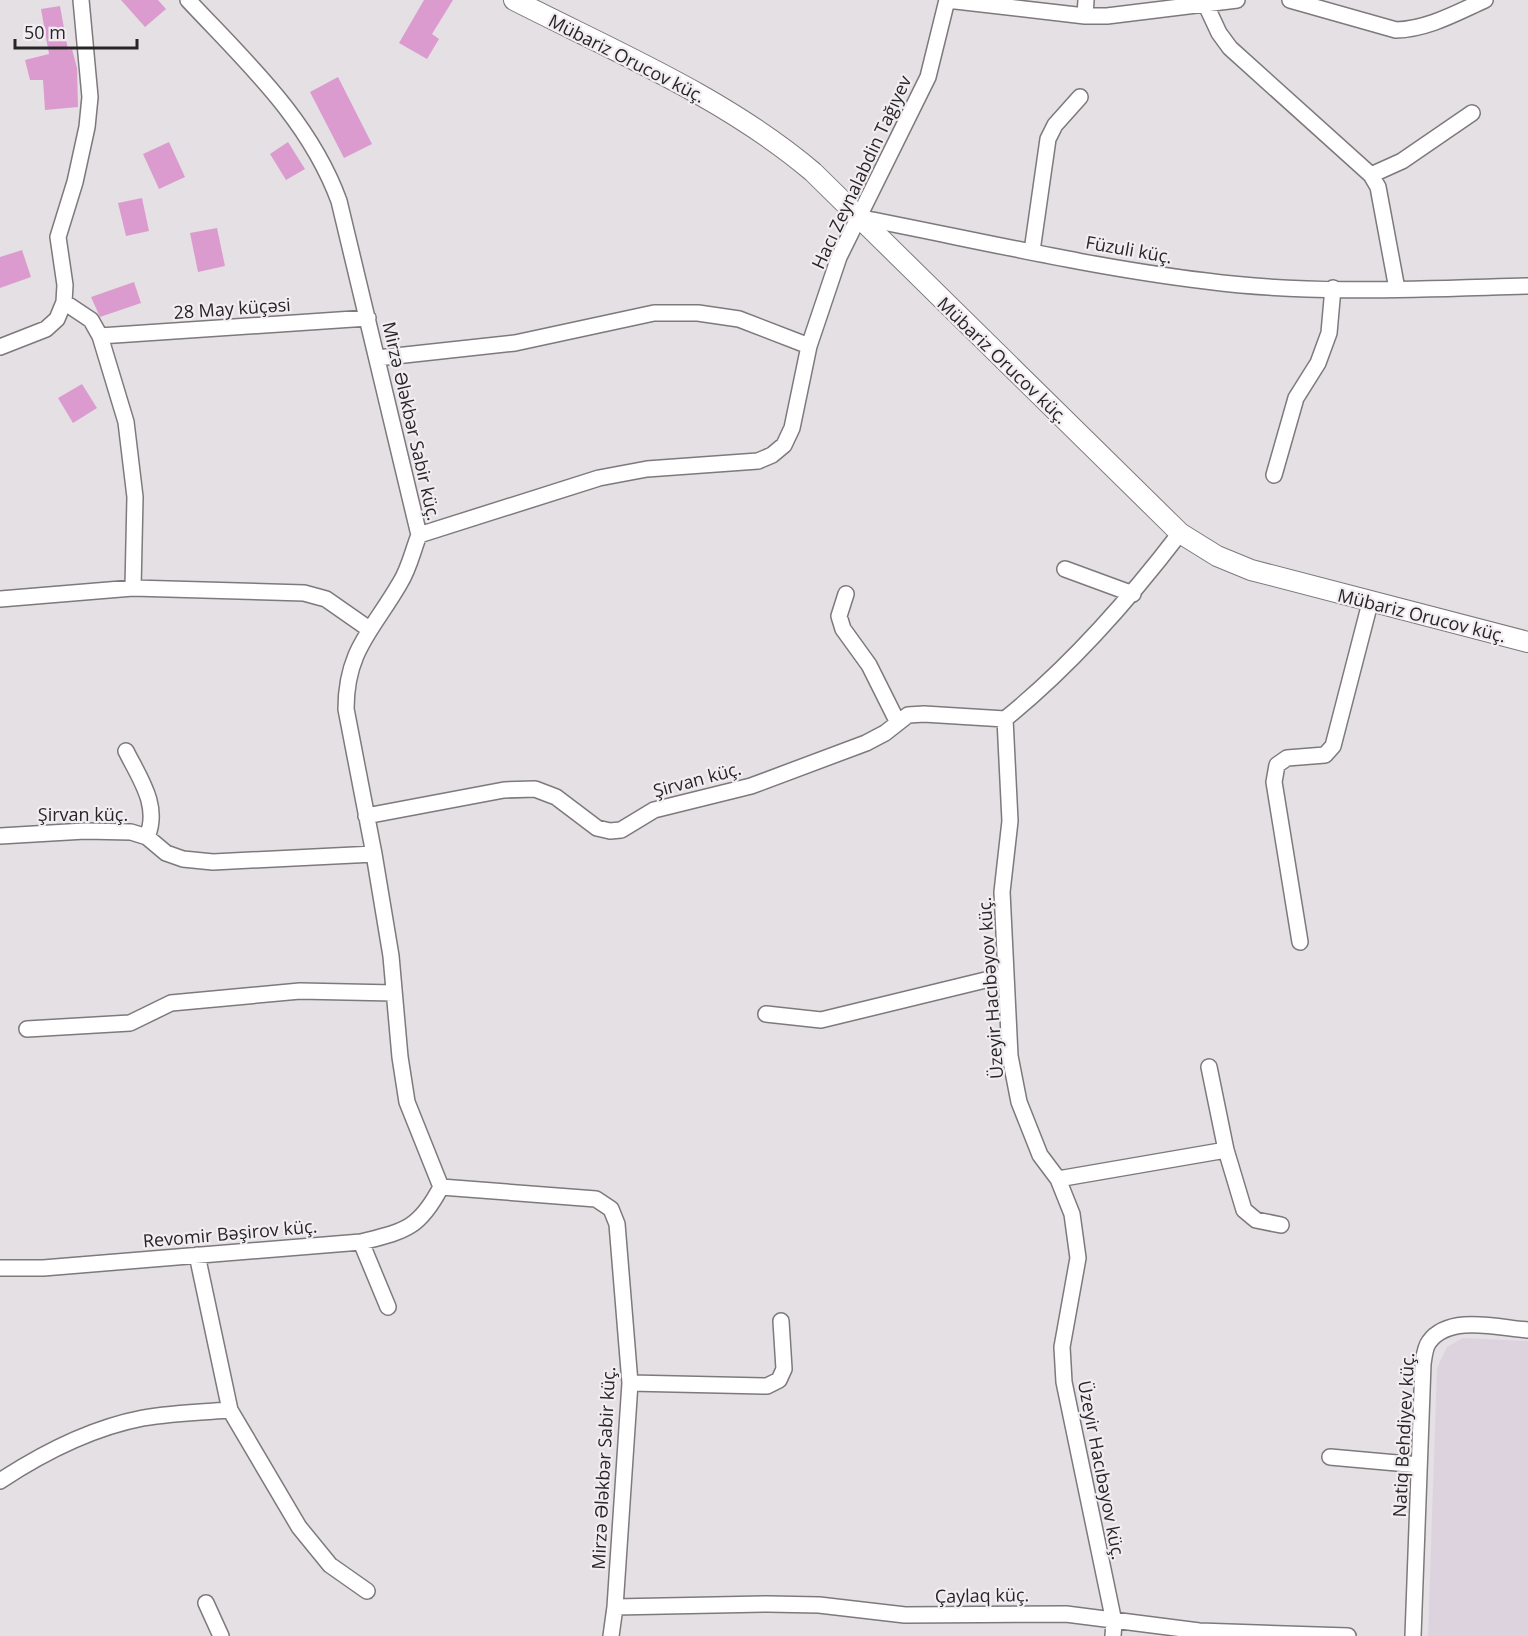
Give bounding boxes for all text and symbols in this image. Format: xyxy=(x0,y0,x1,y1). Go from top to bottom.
street label: Mübariz Orucov küç. xyxy=(545,8,709,108)
scale bar xyxy=(15,12,136,50)
text: 50 m xyxy=(24,20,66,44)
street label: Hacı Zeynalabdin Tağıyev xyxy=(806,71,916,273)
street label: Füzuli küç. xyxy=(1084,230,1174,268)
street label: Mübariz Orucov küç. xyxy=(933,291,1073,429)
street label: 28 May küçəsi xyxy=(173,292,291,324)
street label: Mirzə Ələkbər Sabir küç. xyxy=(377,319,447,523)
street label: Mübariz Orucov küç. xyxy=(1335,582,1509,648)
street label: Şirvan küç. xyxy=(650,756,744,802)
street label: Şirvan küç. xyxy=(38,802,128,826)
street label: Üzeyir Hacıbəyov küç. xyxy=(972,896,1008,1080)
street label: Revomir Bəşirov küç. xyxy=(142,1213,318,1253)
street label: Natiq Behdiyev küç. xyxy=(1387,1352,1419,1518)
street label: Mirzə Ələkbər Sabir küç. xyxy=(586,1366,620,1570)
street label: Üzeyir Hacıbəyov küç. xyxy=(1073,1378,1131,1562)
street label: Çaylaq küç. xyxy=(935,1582,1029,1608)

